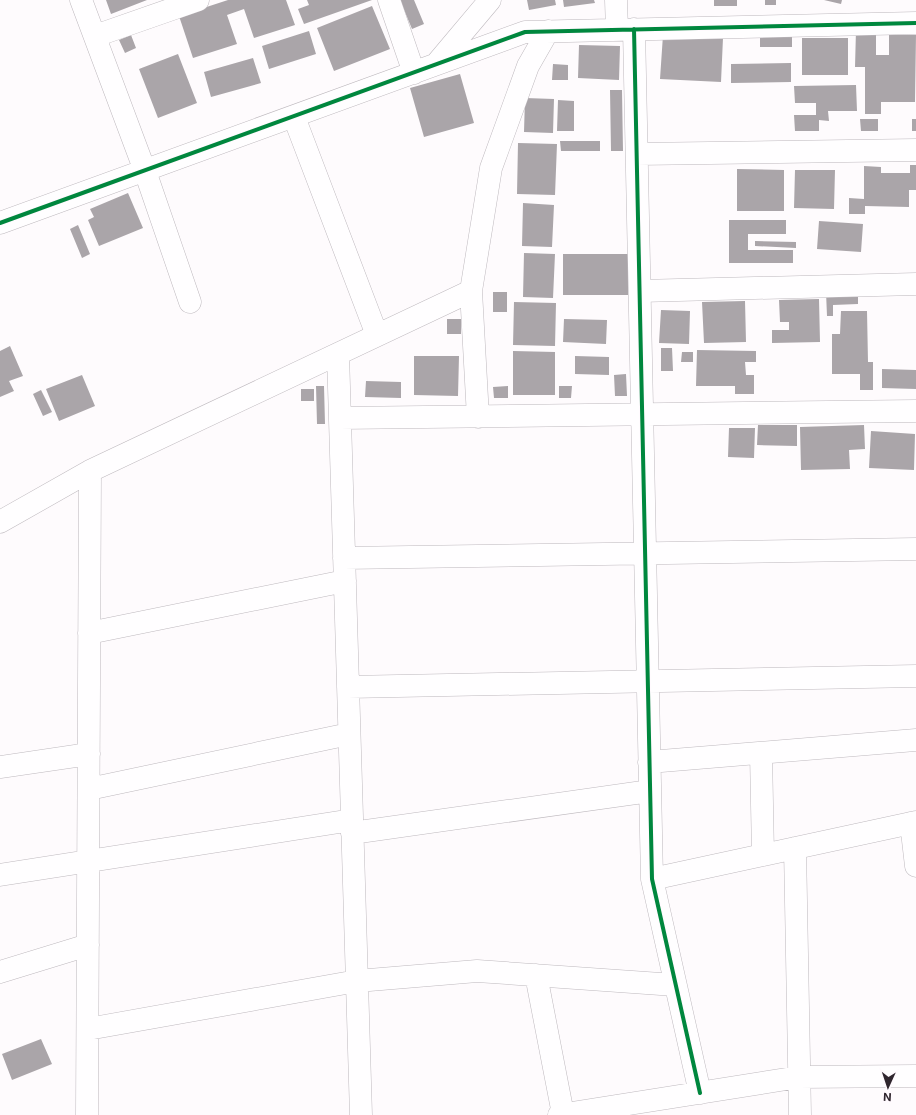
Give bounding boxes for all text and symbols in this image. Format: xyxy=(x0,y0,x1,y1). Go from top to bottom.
north arrow xyxy=(868,1067,908,1107)
text: N xyxy=(883,1090,892,1104)

